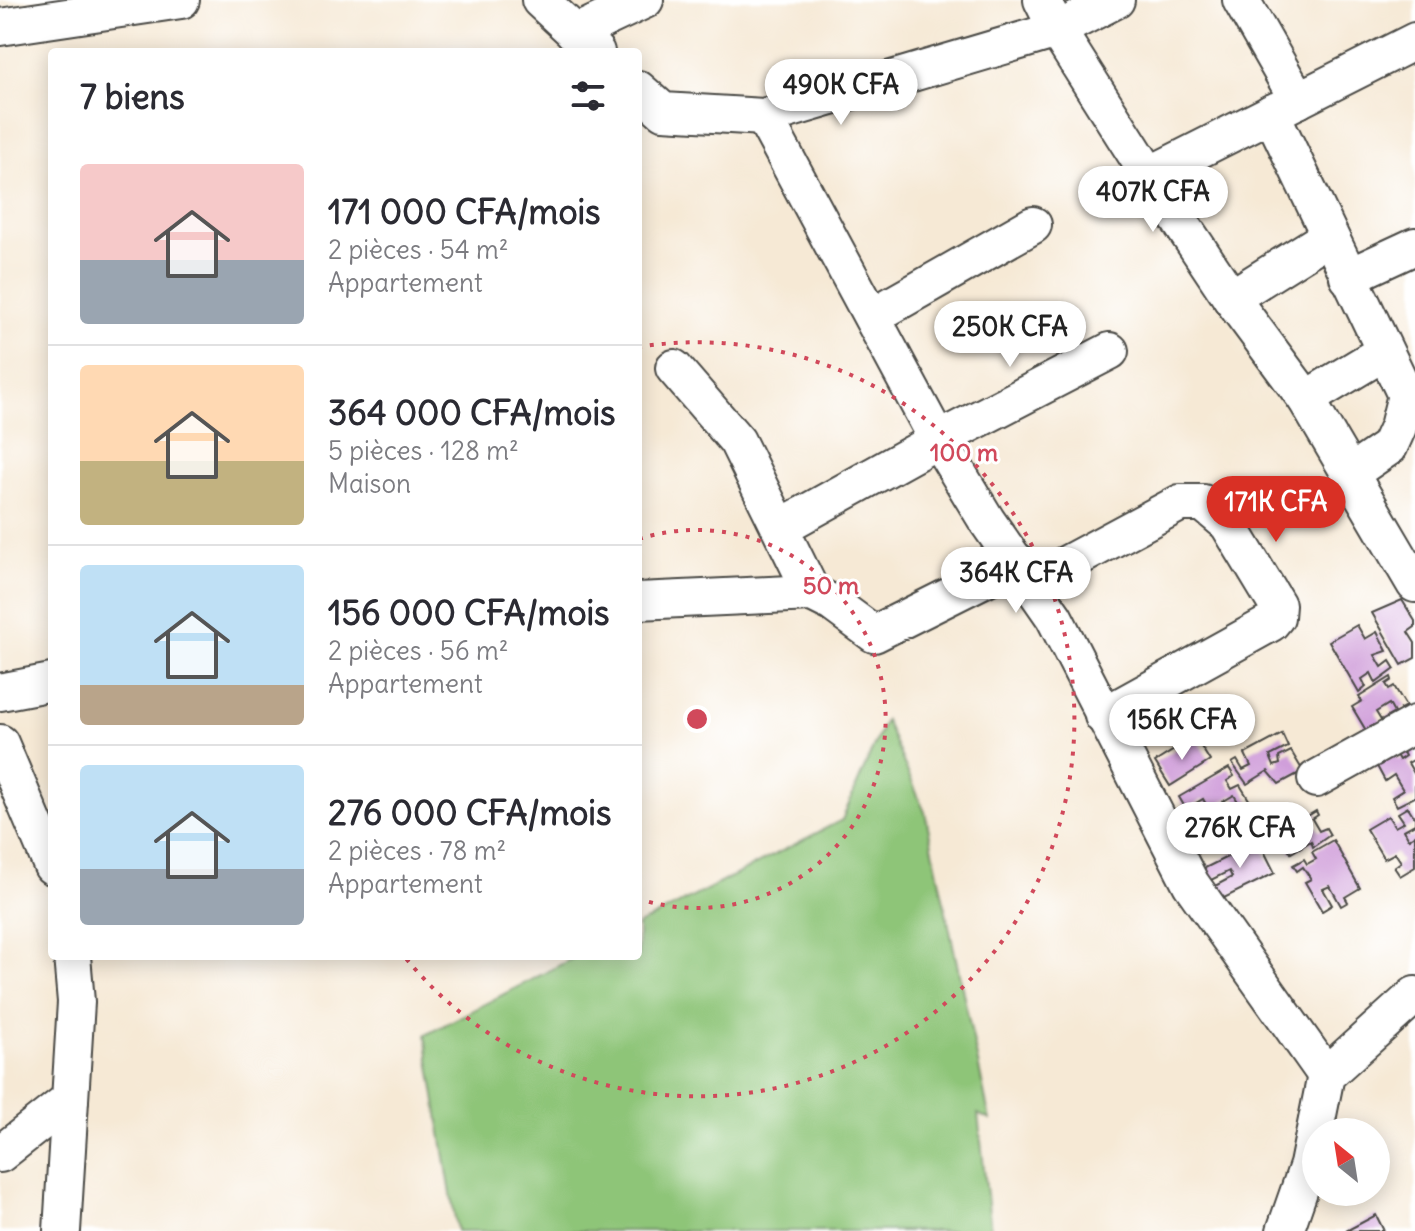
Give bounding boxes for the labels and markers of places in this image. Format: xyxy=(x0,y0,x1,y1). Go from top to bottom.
pin: 490K CFA xyxy=(758,59,924,127)
pin: 407K CFA xyxy=(1070,166,1236,234)
pin: 250K CFA xyxy=(927,301,1093,369)
pin: 171K CFA xyxy=(1193,476,1359,544)
pin: 364K CFA xyxy=(933,547,1099,615)
pin: 156K CFA xyxy=(1099,694,1265,762)
centre of rings xyxy=(683,705,711,733)
pin: 276K CFA xyxy=(1157,802,1323,870)

